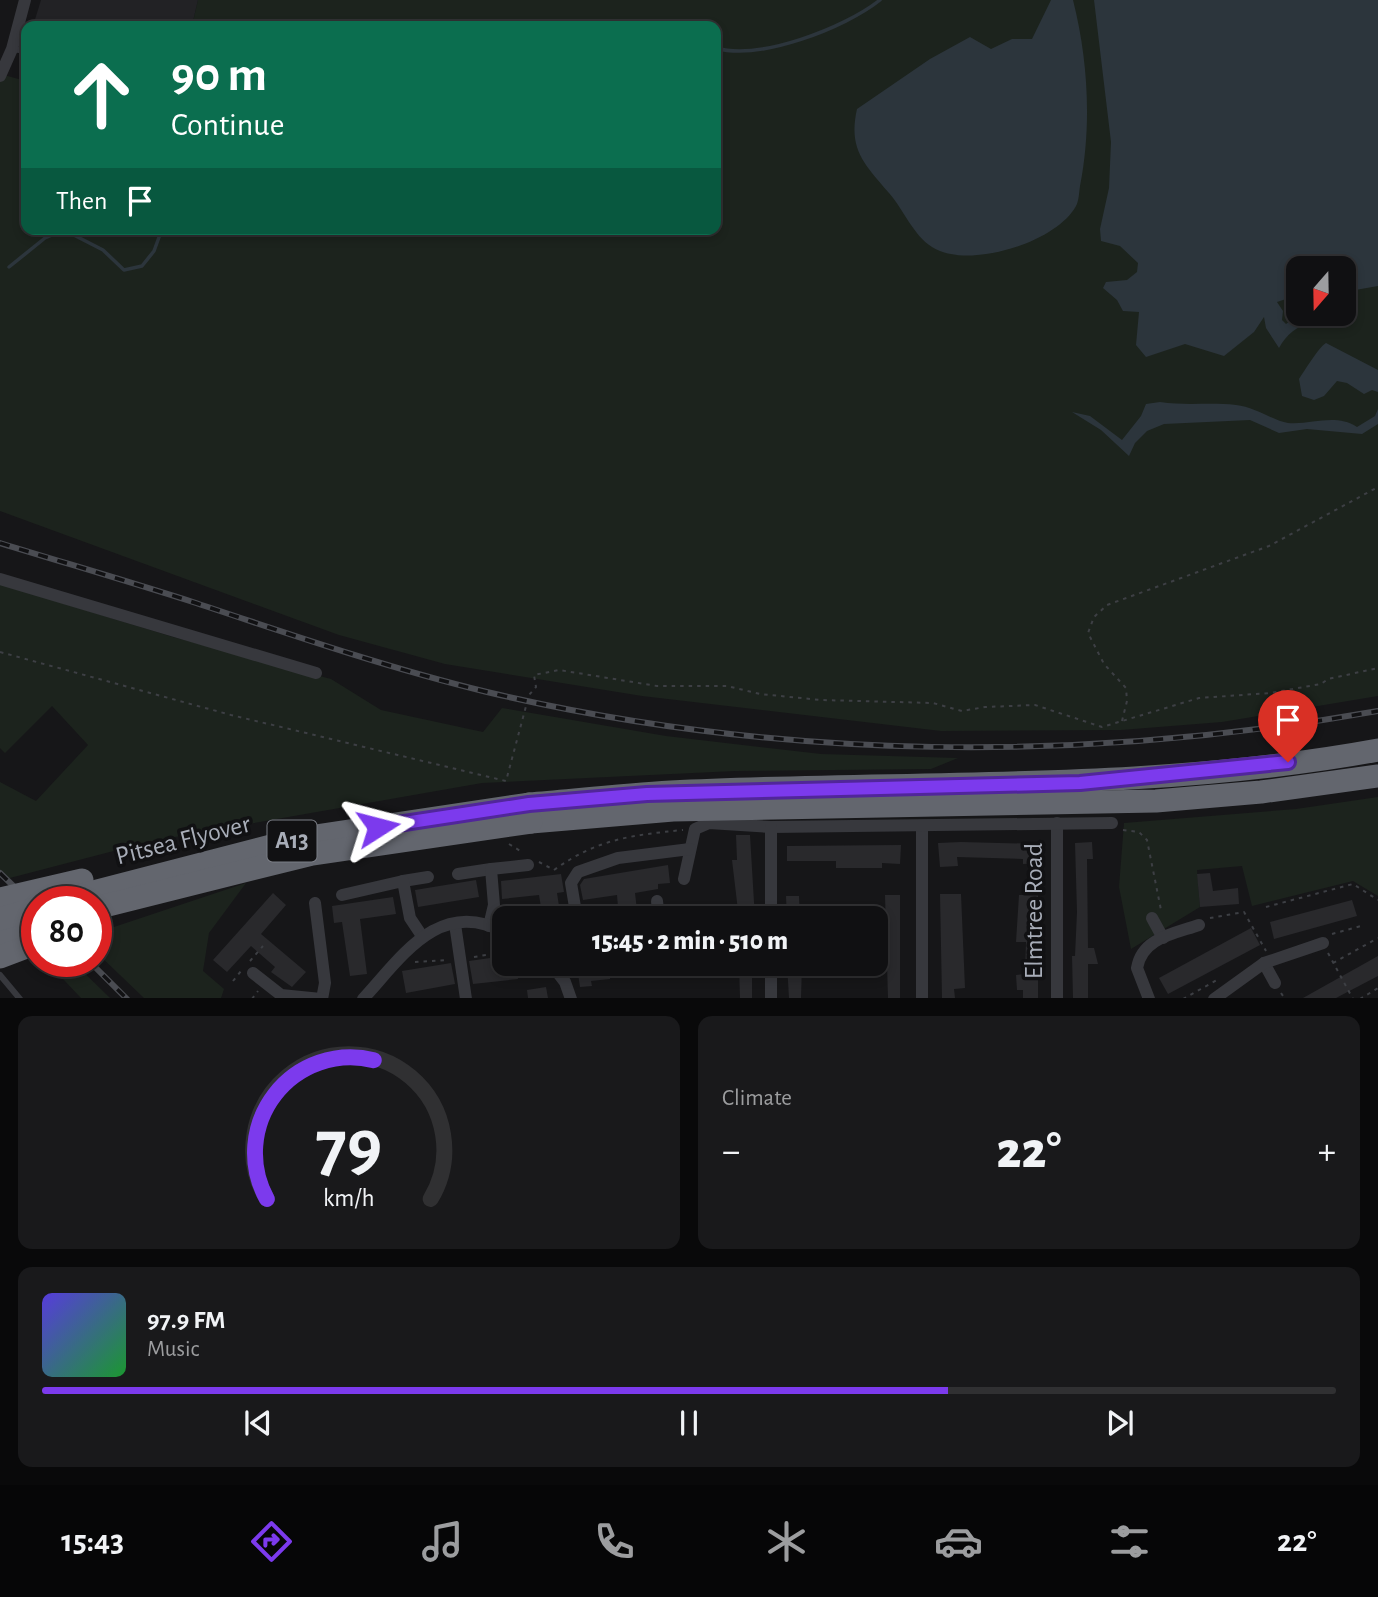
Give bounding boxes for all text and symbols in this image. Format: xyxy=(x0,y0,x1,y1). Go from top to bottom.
icon: ahead xyxy=(56,49,147,140)
text: 90 m xyxy=(171,51,267,100)
text: Continue xyxy=(171,109,284,141)
icon: arrive xyxy=(121,182,159,220)
text: Then xyxy=(56,188,107,214)
north arrow xyxy=(1286,256,1356,326)
map controls xyxy=(1286,256,1356,326)
pin xyxy=(1258,690,1318,762)
icon: arrive xyxy=(1269,701,1307,739)
position arrow xyxy=(341,790,415,864)
street label: Pitsea Flyover xyxy=(113,811,254,869)
road number: A13 xyxy=(268,820,316,862)
street label: Elmtree Road xyxy=(1021,843,1047,979)
speed limit sign: 80 xyxy=(21,886,112,977)
text: 15:45 · 2 min · 510 m xyxy=(592,928,788,954)
text: Climate xyxy=(722,1087,792,1110)
text: 79 xyxy=(316,1111,382,1184)
text: 22° xyxy=(996,1125,1062,1177)
text: − xyxy=(722,1133,740,1171)
text: + xyxy=(1318,1133,1336,1171)
text: km/h xyxy=(323,1185,375,1210)
text: 97.9 FM xyxy=(147,1307,226,1333)
text: Music xyxy=(147,1338,199,1361)
icon: previous xyxy=(239,1404,277,1442)
icon: pause xyxy=(670,1404,708,1442)
icon: next xyxy=(1101,1404,1139,1442)
icon: directions xyxy=(247,1517,296,1566)
icon: music xyxy=(418,1517,467,1566)
icon: phone xyxy=(590,1517,639,1566)
icon: climate xyxy=(762,1517,811,1566)
icon: car xyxy=(934,1517,983,1566)
icon: filters xyxy=(1105,1517,1154,1566)
text: 15:43 xyxy=(61,1525,124,1557)
text: 22° xyxy=(1277,1525,1317,1557)

